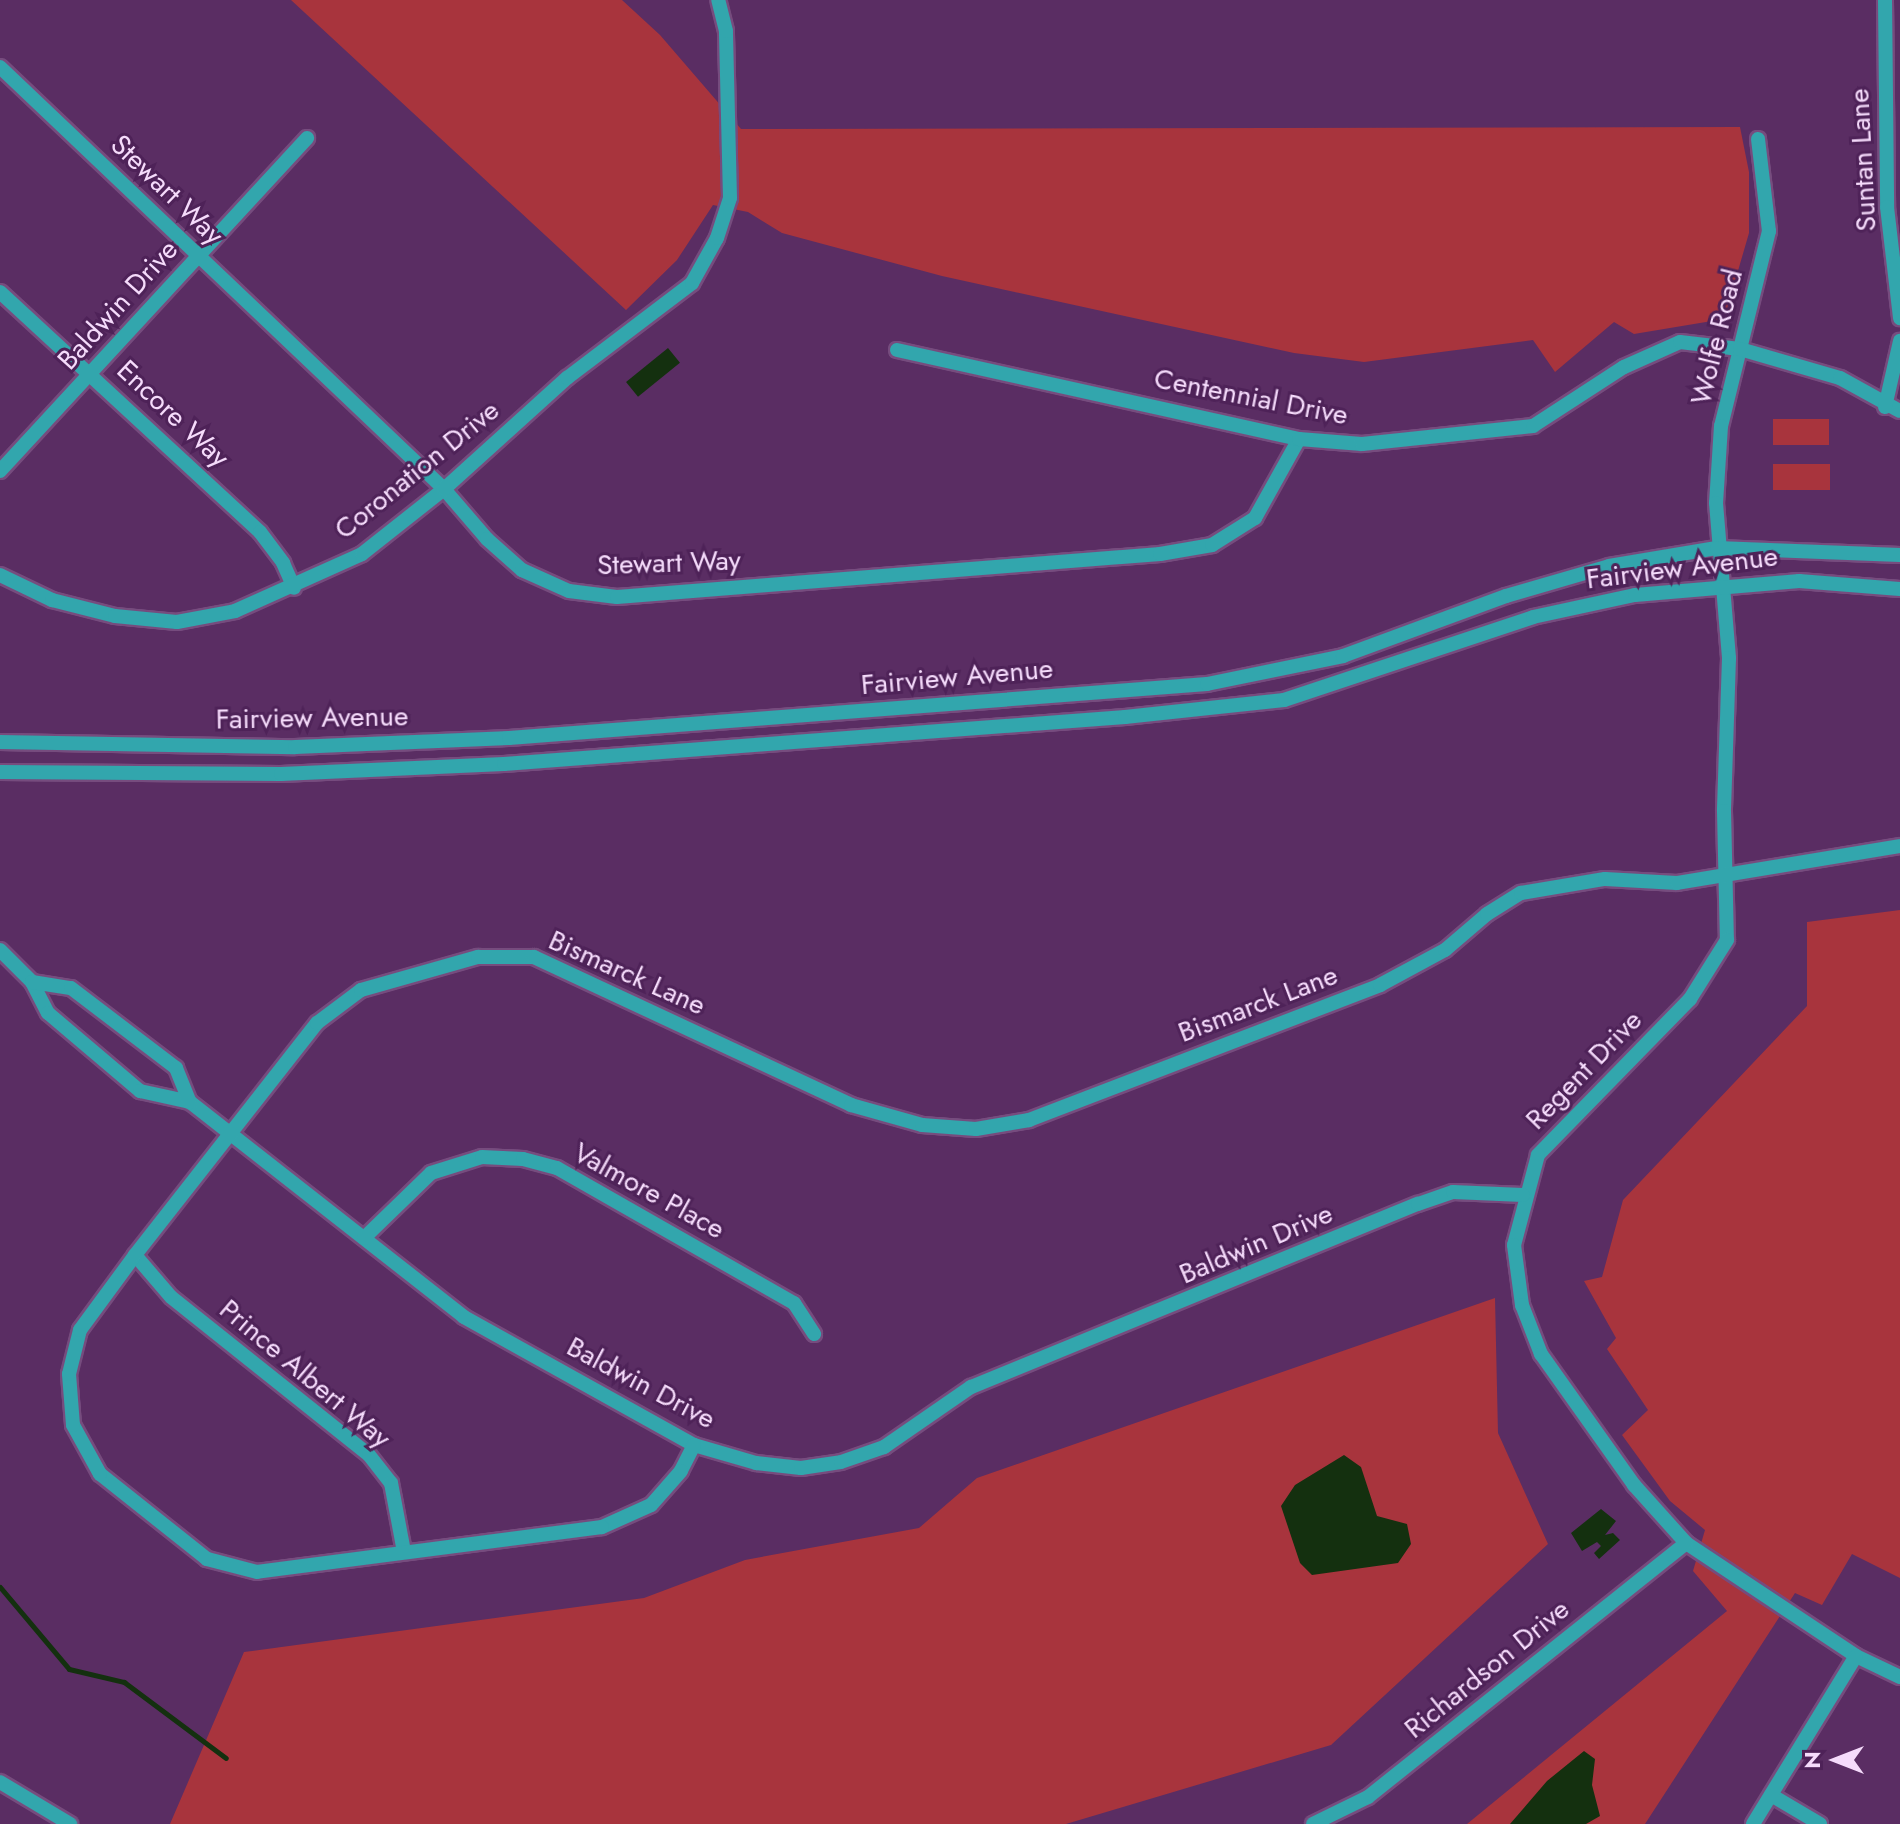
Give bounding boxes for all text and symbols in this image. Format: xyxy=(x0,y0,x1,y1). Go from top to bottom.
street label: Suntan Lane xyxy=(1842,88,1884,232)
street label: Stewart Way xyxy=(104,128,230,252)
street label: Baldwin Drive xyxy=(51,233,185,377)
street label: Wolfe Road xyxy=(1684,266,1750,408)
street label: Encore Way xyxy=(110,354,236,474)
street label: Centennial Drive xyxy=(1151,362,1351,432)
street label: Coronation Drive xyxy=(328,393,506,547)
street label: Fairview Avenue xyxy=(1584,540,1780,596)
street label: Stewart Way xyxy=(597,544,741,582)
street label: Fairview Avenue xyxy=(860,652,1054,702)
street label: Fairview Avenue xyxy=(215,700,409,736)
street label: Bismarck Lane xyxy=(543,923,711,1023)
street label: Bismarck Lane xyxy=(1174,958,1342,1050)
street label: Regent Drive xyxy=(1519,1003,1649,1137)
street label: Valmore Place xyxy=(567,1136,731,1246)
street label: Baldwin Drive xyxy=(1174,1197,1338,1291)
street label: Prince Albert Way xyxy=(213,1293,397,1455)
street label: Baldwin Drive xyxy=(561,1330,721,1436)
street label: Richardson Drive xyxy=(1398,1592,1576,1746)
north arrow xyxy=(1796,1720,1876,1800)
text: N xyxy=(1796,1751,1828,1769)

